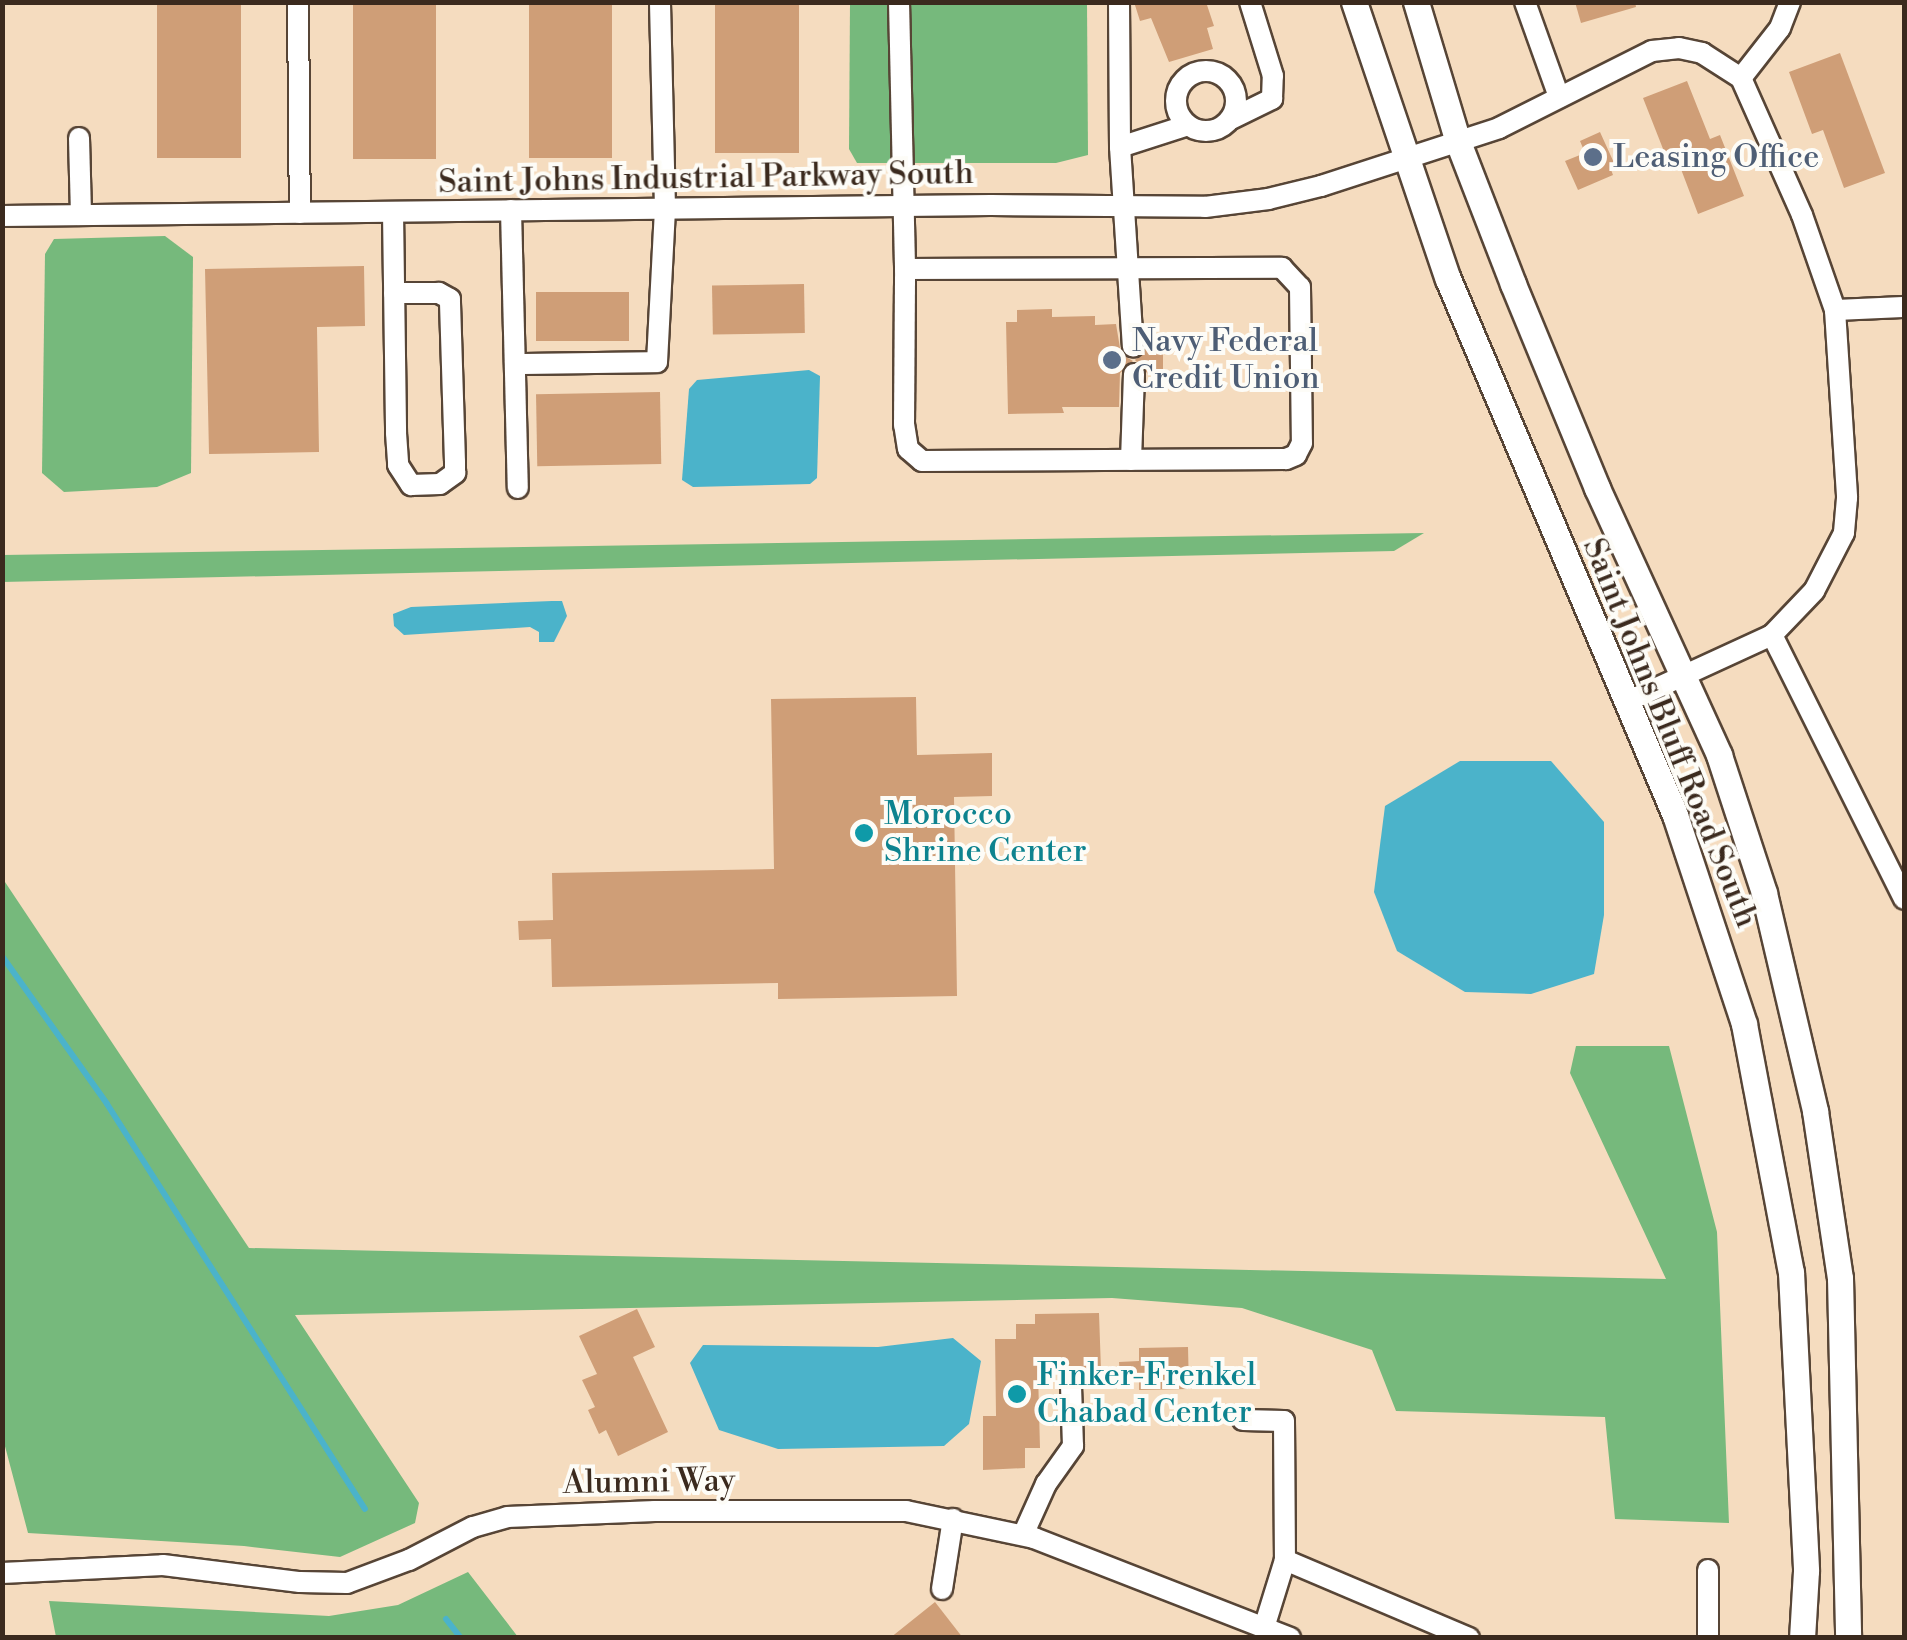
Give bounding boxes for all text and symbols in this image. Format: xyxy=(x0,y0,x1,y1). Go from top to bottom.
place label: Leasing Office xyxy=(1613,138,1819,176)
marker: Leasing Office xyxy=(1582,146,1604,168)
street label: Saint Johns Industrial Parkway South xyxy=(438,154,974,202)
place label: Navy Federal Credit Union xyxy=(1132,323,1319,398)
marker: Navy Federal Credit Union xyxy=(1101,349,1123,371)
street label: Saint Johns Bluff Road South xyxy=(1574,533,1766,933)
place label: Morocco Shrine Center xyxy=(884,796,1087,871)
marker: Morocco Shrine Center xyxy=(853,822,875,844)
place label: Finker-Frenkel Chabad Center xyxy=(1037,1357,1256,1432)
marker: Finker-Frenkel Chabad Center xyxy=(1006,1383,1028,1405)
street label: Alumni Way xyxy=(562,1461,736,1503)

